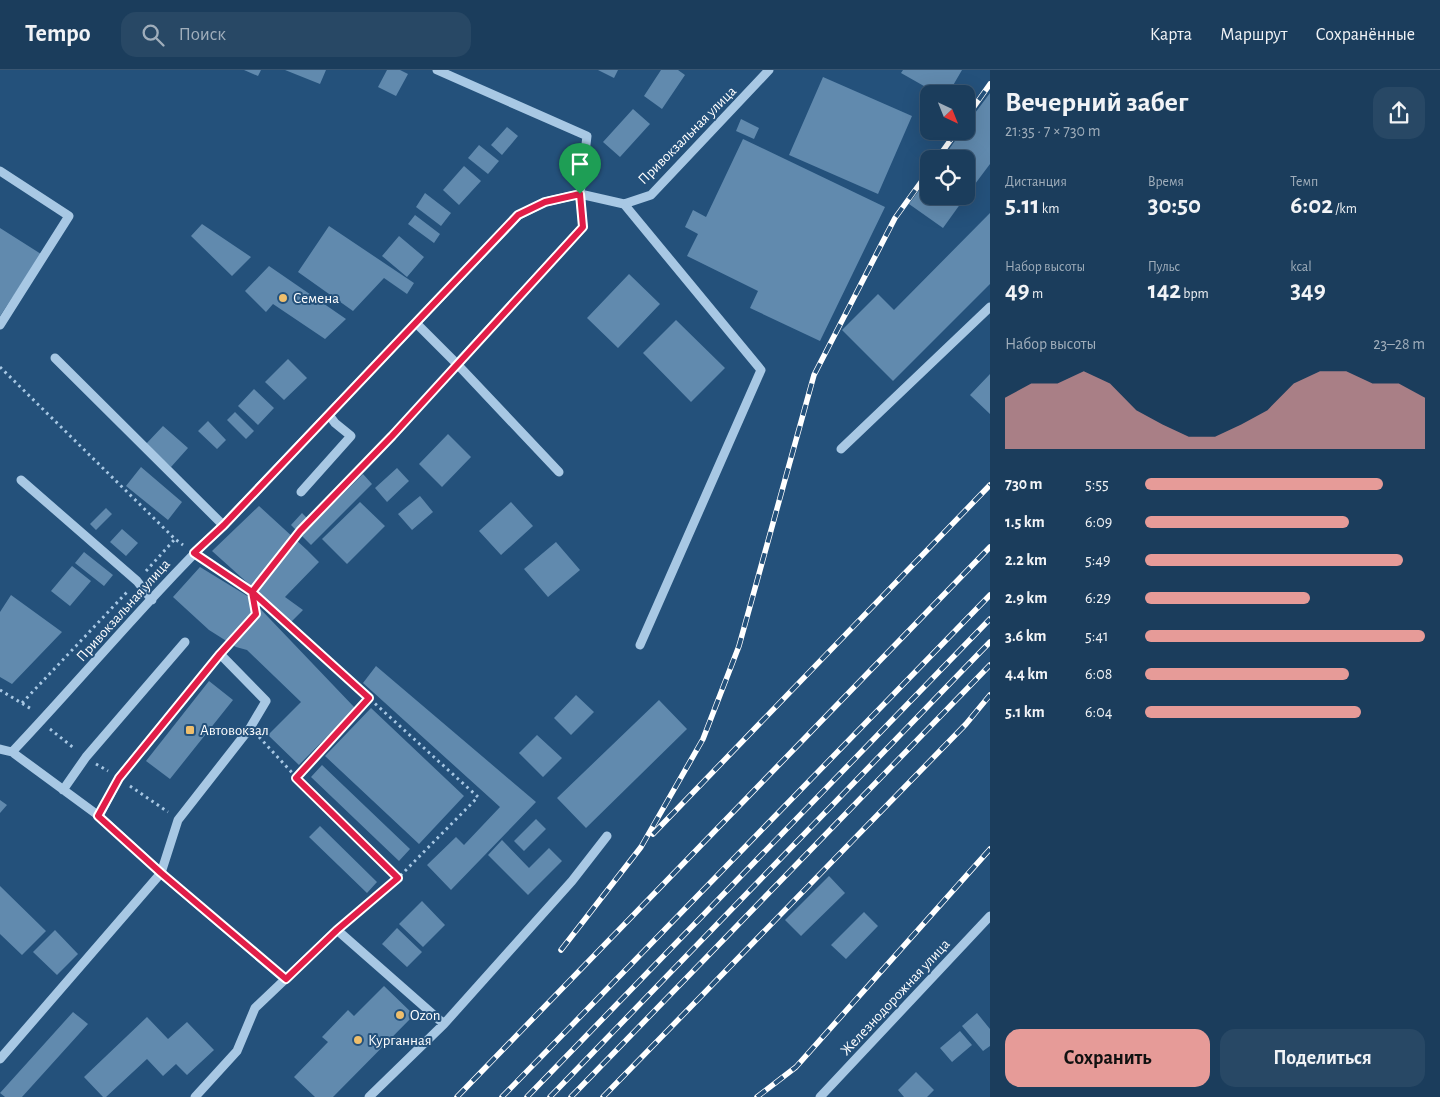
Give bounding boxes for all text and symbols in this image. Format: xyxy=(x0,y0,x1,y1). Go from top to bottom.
search box xyxy=(121,12,471,57)
icon: search xyxy=(139,21,167,49)
text: Tempo xyxy=(25,22,91,46)
text: Поиск xyxy=(179,25,226,44)
text: Карта xyxy=(1150,26,1192,44)
text: Маршрут xyxy=(1220,26,1288,44)
text: Сохранённые xyxy=(1316,26,1415,44)
street label: Привокзальная улица xyxy=(635,83,739,187)
north arrow xyxy=(920,85,975,140)
map controls xyxy=(920,85,975,205)
button: share xyxy=(1373,87,1425,139)
text: Вечерний забег xyxy=(1005,89,1188,117)
text: 21:35 · 7 × 730 m xyxy=(1005,123,1100,139)
pin xyxy=(559,143,601,194)
icon: arrive xyxy=(566,150,594,178)
button: locate xyxy=(920,150,975,205)
text: Дистанция xyxy=(1005,175,1067,189)
text: Время xyxy=(1148,175,1184,189)
text: Темп xyxy=(1290,175,1318,189)
text: 5.11 xyxy=(1005,193,1040,218)
text: 30:50 xyxy=(1148,193,1201,218)
text: 6:02 xyxy=(1290,193,1333,218)
text: km xyxy=(1040,202,1059,216)
text: /km xyxy=(1333,202,1357,216)
text: Набор высоты xyxy=(1005,260,1085,274)
text: Пульс xyxy=(1148,260,1180,274)
text: kcal xyxy=(1290,260,1312,274)
text: 49 xyxy=(1005,278,1030,303)
text: 142 xyxy=(1148,278,1181,303)
text: 349 xyxy=(1290,278,1326,303)
text: m xyxy=(1030,287,1043,301)
text: bpm xyxy=(1181,287,1209,301)
place label: Семена xyxy=(293,291,339,306)
marker: Семена xyxy=(277,292,289,304)
text: Набор высоты xyxy=(1005,336,1096,352)
text: 23–28 m xyxy=(1373,336,1425,352)
text: 730 m xyxy=(1005,476,1042,492)
text: 5:55 xyxy=(1085,476,1109,492)
text: 1.5 km xyxy=(1005,514,1045,530)
text: 6:09 xyxy=(1085,514,1112,530)
text: 2.2 km xyxy=(1005,552,1047,568)
text: 5:49 xyxy=(1085,552,1111,568)
street label: Привокзальная улица xyxy=(74,556,173,664)
text: 2.9 km xyxy=(1005,590,1047,606)
text: 6:29 xyxy=(1085,590,1111,606)
text: 3.6 km xyxy=(1005,628,1047,644)
text: 5:41 xyxy=(1085,628,1109,644)
text: 4.4 km xyxy=(1005,666,1048,682)
text: 6:08 xyxy=(1085,666,1112,682)
text: 5.1 km xyxy=(1005,704,1045,720)
text: 6:04 xyxy=(1085,704,1112,720)
place label: Автовокзал xyxy=(200,723,269,738)
marker: Автовокзал xyxy=(184,724,196,736)
street label: Железнодорожная улица xyxy=(838,936,953,1058)
place label: Ozon xyxy=(410,1008,440,1023)
marker: Ozon xyxy=(394,1009,406,1021)
button: Сохранить xyxy=(1005,1029,1210,1087)
button: Поделиться xyxy=(1220,1029,1425,1087)
place label: Курганная xyxy=(368,1033,432,1048)
marker: Курганная xyxy=(352,1034,364,1046)

